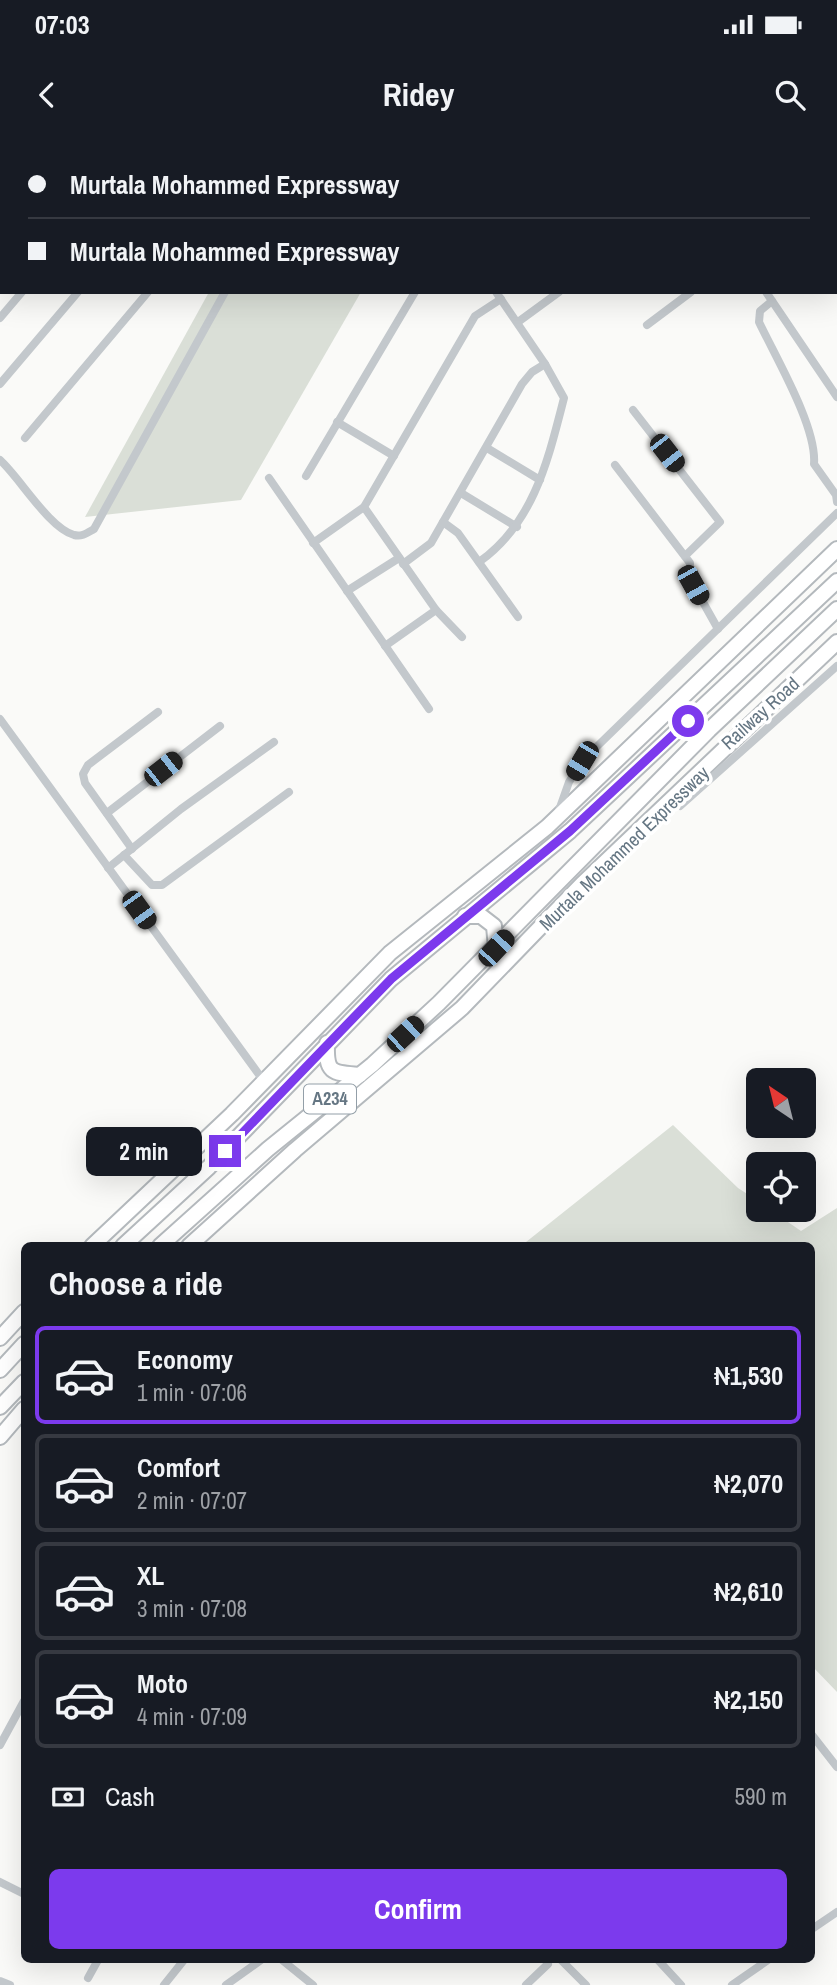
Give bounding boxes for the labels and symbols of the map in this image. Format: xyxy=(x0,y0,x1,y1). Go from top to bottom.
car xyxy=(646,430,689,476)
car xyxy=(674,562,713,608)
street label: Railway Road xyxy=(715,671,805,755)
route start xyxy=(672,705,704,737)
car xyxy=(563,738,602,784)
car xyxy=(140,748,187,790)
street label: Murtala Mohammed Expressway xyxy=(533,760,715,936)
car xyxy=(119,887,160,933)
car xyxy=(474,925,519,971)
car xyxy=(383,1012,428,1056)
north arrow xyxy=(746,1068,816,1138)
road number: A234 xyxy=(304,1084,356,1114)
callout: 2 min xyxy=(85,1126,201,1176)
route end xyxy=(209,1135,241,1167)

